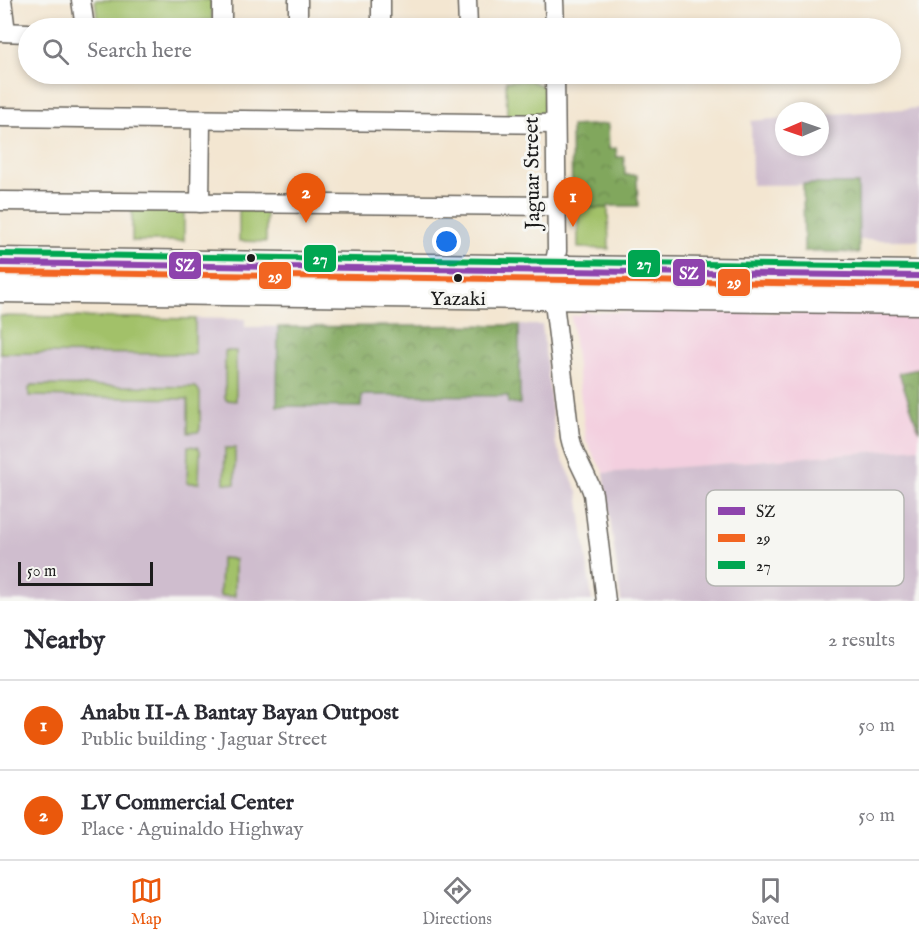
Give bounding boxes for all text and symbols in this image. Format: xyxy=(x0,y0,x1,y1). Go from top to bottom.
search box xyxy=(18,18,901,84)
icon: search xyxy=(39,35,72,68)
text: Search here xyxy=(87,37,192,65)
north arrow xyxy=(775,102,829,156)
street label: Jaguar Street xyxy=(519,116,548,232)
pin: 2 xyxy=(286,174,326,223)
pin: 1 xyxy=(554,178,592,227)
your location xyxy=(432,227,461,256)
line badge: 27 xyxy=(303,244,337,273)
line badge: 27 xyxy=(627,249,661,278)
text: 27 xyxy=(313,250,327,270)
line badge: SZ xyxy=(168,251,202,280)
unlabelled marker xyxy=(245,252,257,264)
text: 27 xyxy=(637,255,651,275)
text: SZ xyxy=(175,257,195,277)
line badge: SZ xyxy=(672,258,706,287)
line badge: 29 xyxy=(258,261,292,290)
text: SZ xyxy=(679,265,699,285)
text: 29 xyxy=(268,268,282,288)
line badge: 29 xyxy=(717,268,751,297)
marker: Yazaki xyxy=(452,272,464,284)
text: 29 xyxy=(727,274,741,294)
place label: Yazaki xyxy=(430,287,486,312)
legend xyxy=(706,490,904,586)
text: SZ xyxy=(756,503,775,523)
text: 29 xyxy=(756,530,771,550)
text: 27 xyxy=(756,557,771,577)
scale bar xyxy=(18,559,153,586)
text: 50 m xyxy=(27,562,56,582)
text: Nearby xyxy=(24,624,105,657)
text: 2 results xyxy=(828,628,895,653)
text: Anabu II-A Bantay Bayan Outpost xyxy=(81,699,399,727)
text: 1 xyxy=(40,713,47,738)
text: 50 m xyxy=(858,713,895,738)
text: Public building · Jaguar Street xyxy=(81,727,327,752)
text: LV Commercial Center xyxy=(81,789,294,817)
text: 2 xyxy=(39,803,48,828)
text: 50 m xyxy=(858,803,895,828)
text: Place · Aguinaldo Highway xyxy=(81,817,303,842)
tab: Map xyxy=(130,874,163,930)
tab: Directions xyxy=(422,874,492,930)
tab: Saved xyxy=(751,874,789,930)

